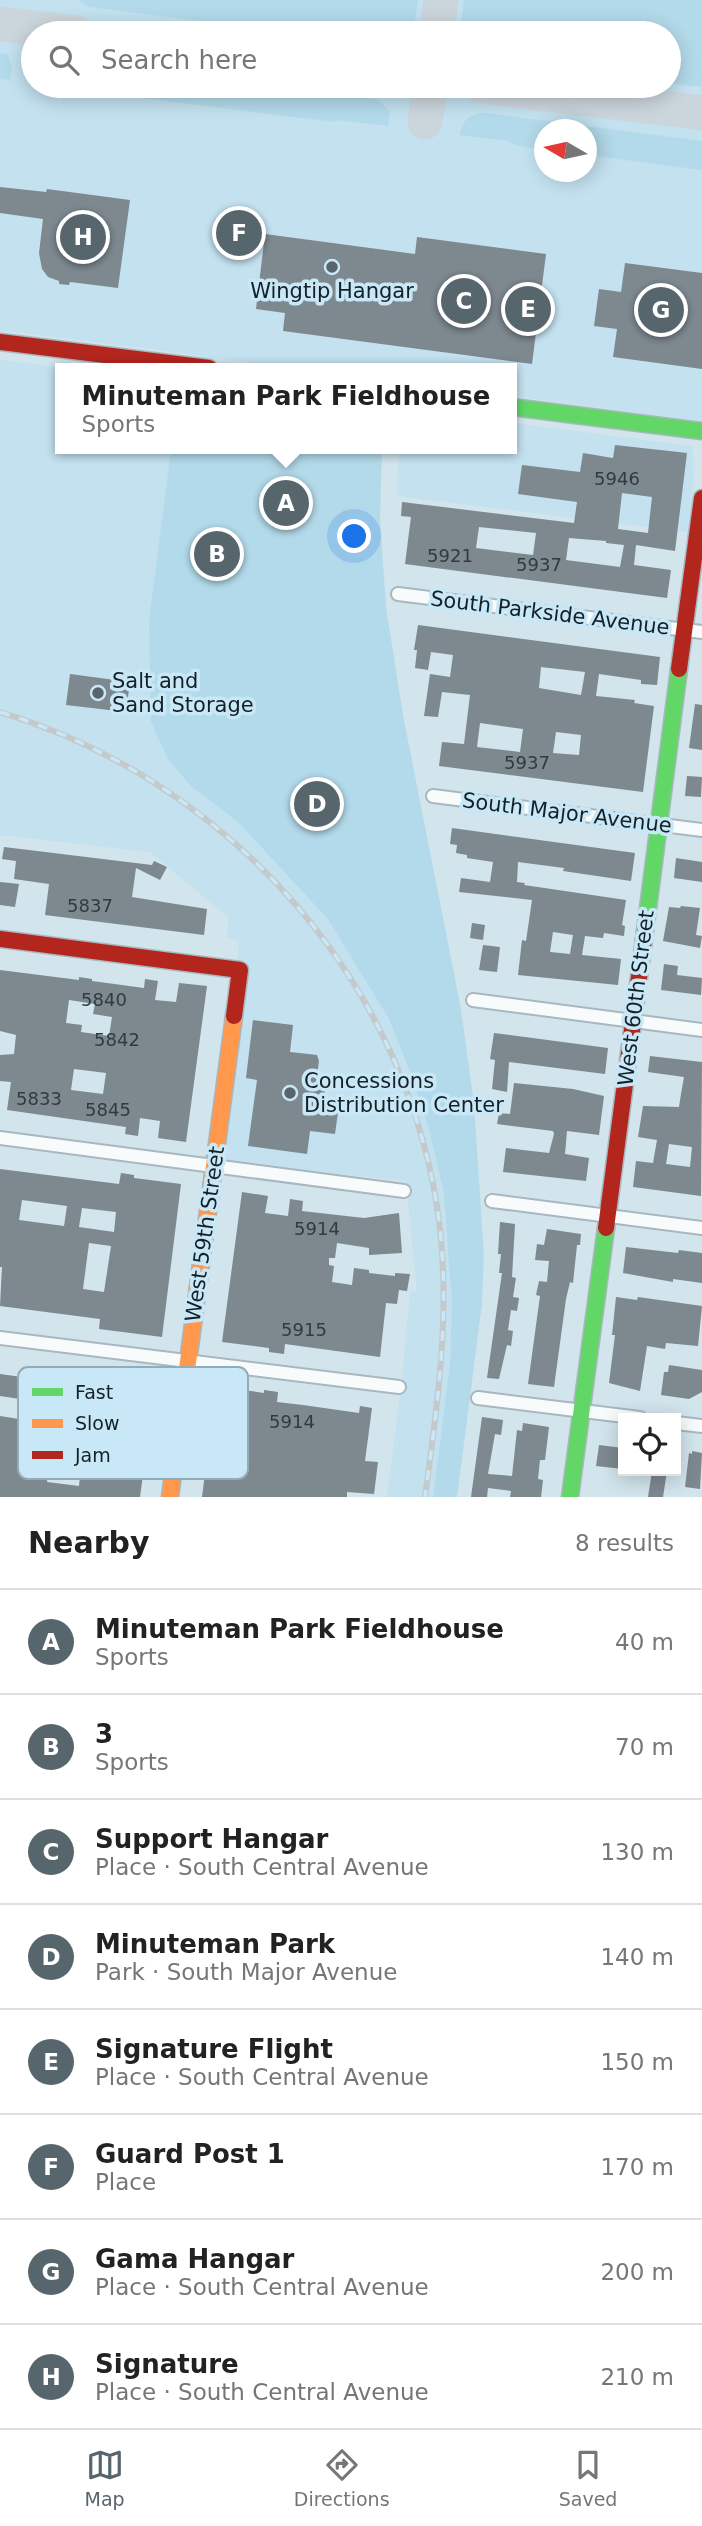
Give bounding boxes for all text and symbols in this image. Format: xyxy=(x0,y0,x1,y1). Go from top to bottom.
search box xyxy=(21,21,681,98)
icon: search xyxy=(45,41,83,79)
text: Search here xyxy=(101,45,257,75)
north arrow xyxy=(534,119,597,182)
pin: F xyxy=(216,207,262,259)
pin: H xyxy=(60,211,106,263)
marker: Wingtip Hangar xyxy=(324,259,340,275)
pin: C xyxy=(441,275,487,327)
place label: Wingtip Hangar xyxy=(250,279,414,303)
pin: E xyxy=(505,283,551,335)
pin: G xyxy=(638,284,684,336)
popup xyxy=(55,363,517,454)
text: Minuteman Park Fieldhouse xyxy=(82,381,490,411)
text: Sports xyxy=(82,411,155,437)
house number: 5946 xyxy=(594,468,640,489)
pin: A xyxy=(263,477,309,529)
your location xyxy=(337,519,371,553)
pin: B xyxy=(194,528,240,580)
house number: 5921 xyxy=(427,545,473,566)
house number: 5937 xyxy=(516,554,562,575)
street label: South Parkside Avenue xyxy=(429,586,671,640)
place label: Salt and Sand Storage xyxy=(112,669,254,717)
marker: Salt and Sand Storage xyxy=(90,685,106,701)
house number: 5937 xyxy=(504,752,550,773)
pin: D xyxy=(294,778,340,830)
street label: South Major Avenue xyxy=(461,788,673,838)
house number: 5837 xyxy=(67,895,113,916)
street label: West 60th Street xyxy=(613,909,659,1087)
house number: 5840 xyxy=(81,989,127,1010)
house number: 5842 xyxy=(94,1029,140,1050)
place label: Concessions Distribution Center xyxy=(304,1069,504,1117)
marker: Concessions Distribution Center xyxy=(282,1085,298,1101)
house number: 5833 xyxy=(16,1088,62,1109)
house number: 5845 xyxy=(85,1099,131,1120)
street label: West 59th Street xyxy=(181,1145,229,1323)
house number: 5914 xyxy=(294,1218,340,1239)
house number: 5915 xyxy=(281,1319,327,1340)
legend xyxy=(18,1367,248,1479)
text: Fast xyxy=(75,1381,113,1403)
house number: 5914 xyxy=(269,1411,315,1432)
text: Slow xyxy=(75,1412,120,1434)
map controls xyxy=(618,1413,681,1476)
button: locate xyxy=(618,1413,681,1476)
text: Jam xyxy=(74,1444,111,1466)
text: Nearby xyxy=(28,1525,150,1560)
text: 8 results xyxy=(575,1530,674,1556)
text: Minuteman Park Fieldhouse xyxy=(95,1614,504,1644)
text: A xyxy=(42,1629,60,1655)
text: 40 m xyxy=(615,1629,674,1655)
text: Sports xyxy=(95,1644,169,1670)
text: 3 xyxy=(95,1719,113,1749)
text: B xyxy=(42,1734,60,1760)
text: 70 m xyxy=(615,1734,674,1760)
text: Sports xyxy=(95,1749,169,1775)
text: Support Hangar xyxy=(95,1824,328,1854)
text: C xyxy=(43,1839,59,1865)
text: 130 m xyxy=(600,1839,674,1865)
text: Place · South Central Avenue xyxy=(95,1854,429,1880)
text: Minuteman Park xyxy=(95,1929,335,1959)
text: D xyxy=(41,1944,61,1970)
text: 140 m xyxy=(600,1944,674,1970)
text: Park · South Major Avenue xyxy=(95,1959,397,1985)
text: Signature Flight xyxy=(95,2034,333,2064)
text: E xyxy=(43,2049,59,2075)
text: 150 m xyxy=(600,2049,674,2075)
text: Place · South Central Avenue xyxy=(95,2064,429,2090)
text: Guard Post 1 xyxy=(95,2139,285,2169)
text: F xyxy=(43,2154,59,2180)
text: 170 m xyxy=(600,2154,674,2180)
text: Place xyxy=(95,2169,156,2195)
text: Gama Hangar xyxy=(95,2244,294,2274)
text: G xyxy=(42,2259,60,2285)
text: 200 m xyxy=(600,2259,674,2285)
text: Place · South Central Avenue xyxy=(95,2274,429,2300)
text: Signature xyxy=(95,2349,239,2379)
text: H xyxy=(41,2364,61,2390)
text: 210 m xyxy=(600,2364,674,2390)
text: Place · South Central Avenue xyxy=(95,2379,429,2405)
tab: Map xyxy=(85,2446,125,2510)
tab: Directions xyxy=(294,2446,390,2510)
tab: Saved xyxy=(559,2446,617,2510)

